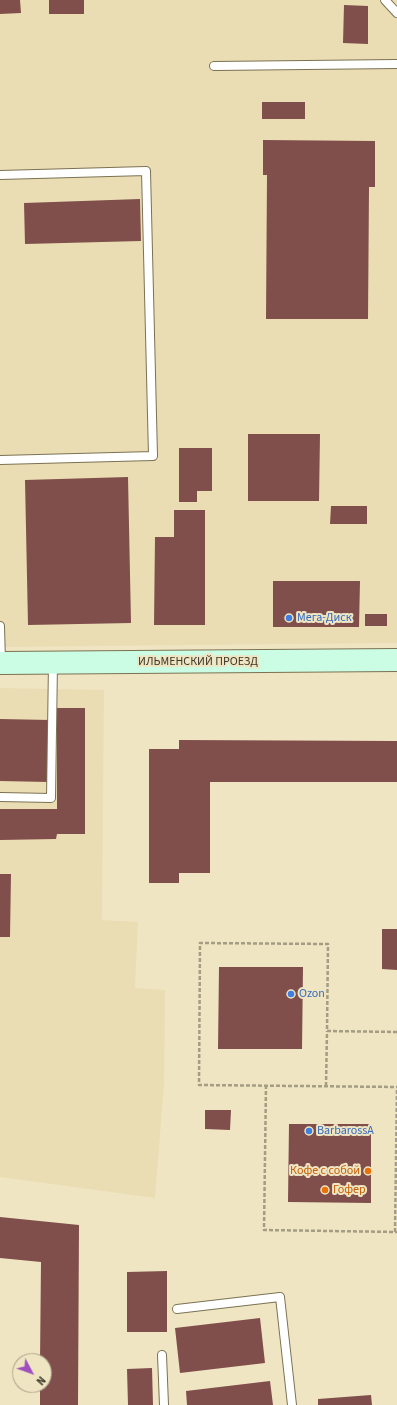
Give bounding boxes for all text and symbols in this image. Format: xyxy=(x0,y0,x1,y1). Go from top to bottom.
place label: Мега-Диск xyxy=(297,611,352,625)
marker: Мега-Диск xyxy=(284,613,294,623)
street label: ИЛЬМЕНСКИЙ ПРОЕЗД xyxy=(138,655,258,669)
place label: Ozon xyxy=(299,987,325,1001)
marker: Ozon xyxy=(286,989,296,999)
place label: BarbarossA xyxy=(317,1124,374,1138)
marker: BarbarossA xyxy=(304,1126,314,1136)
place label: Кофе с собой xyxy=(290,1164,360,1178)
marker: Кофе с собой xyxy=(363,1166,373,1176)
place label: Гофер xyxy=(333,1183,366,1197)
marker: Гофер xyxy=(320,1185,330,1195)
north arrow xyxy=(12,1353,52,1393)
text: N xyxy=(33,1373,49,1388)

